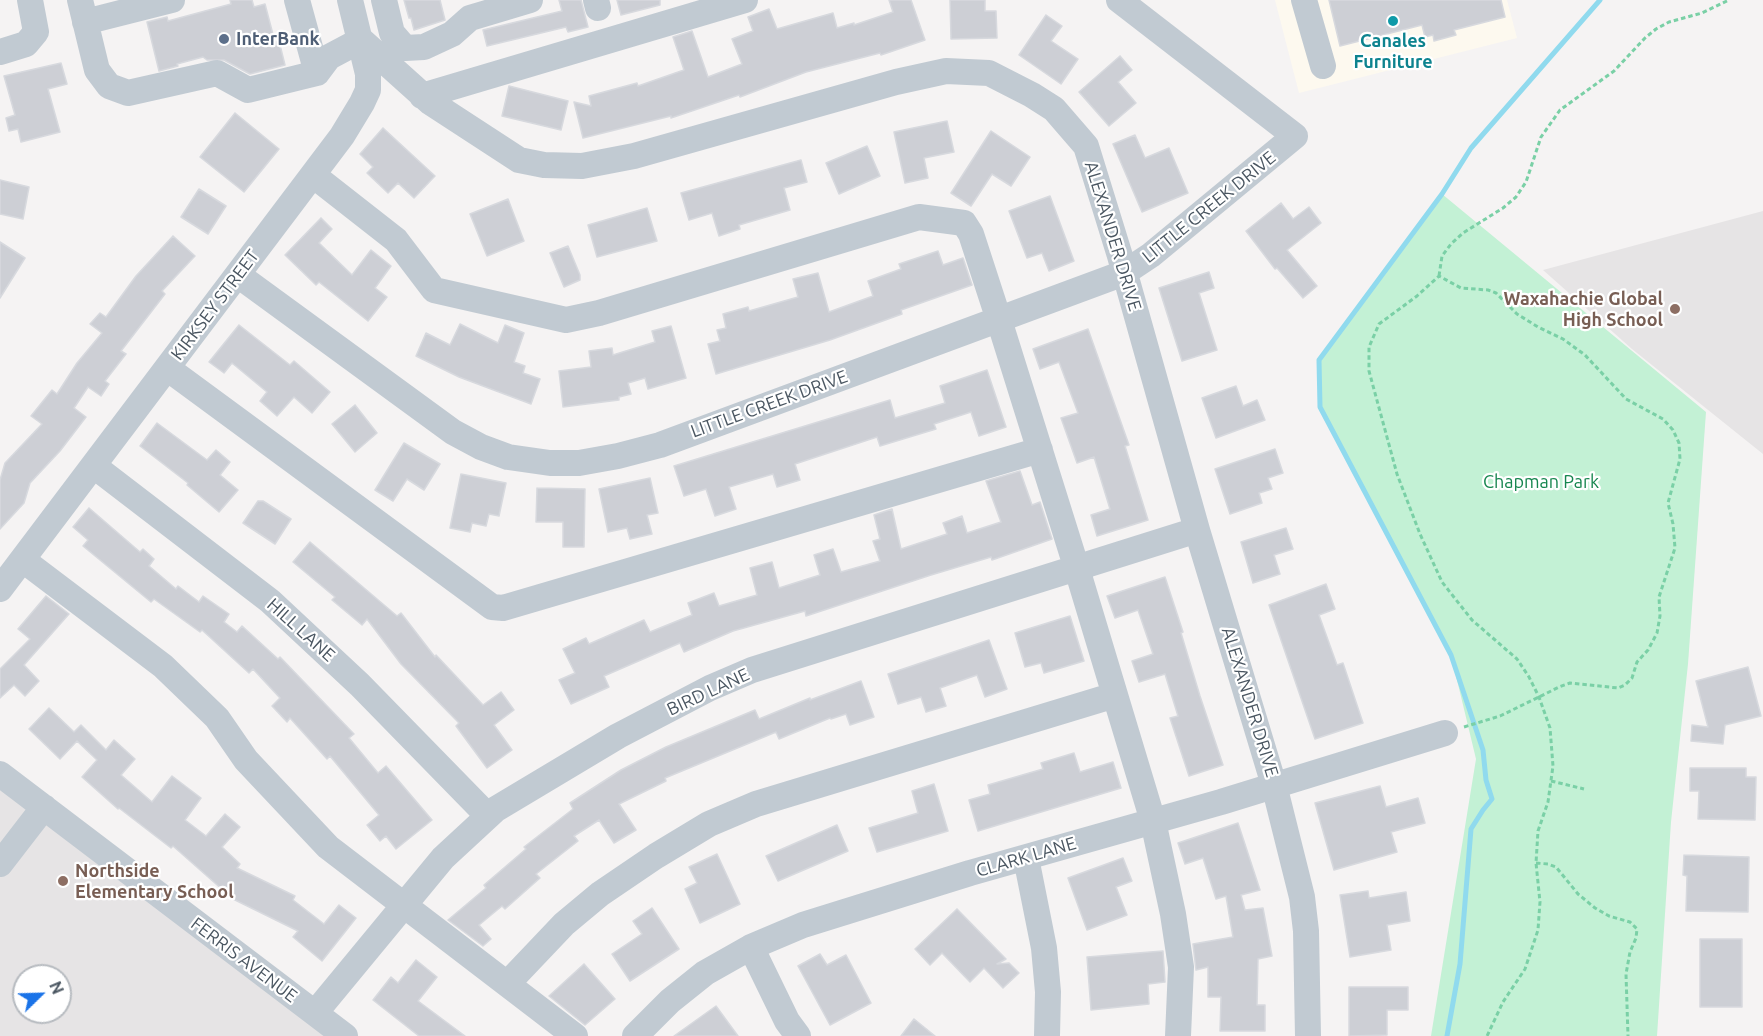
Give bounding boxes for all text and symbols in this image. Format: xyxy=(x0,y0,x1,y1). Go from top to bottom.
marker: Canales Furniture xyxy=(1386,14,1400,28)
place label: InterBank xyxy=(236,28,320,50)
place label: Canales Furniture xyxy=(1353,30,1433,72)
marker: InterBank xyxy=(217,32,231,46)
street label: LITTLE CREEK DRIVE xyxy=(1138,147,1280,267)
street label: ALEXANDER DRIVE xyxy=(1080,159,1146,313)
street label: KIRKSEY STREET xyxy=(166,246,264,364)
place label: Waxahachie Global High School xyxy=(1503,288,1663,330)
marker: Waxahachie Global High School xyxy=(1668,302,1682,316)
street label: LITTLE CREEK DRIVE xyxy=(688,366,850,442)
park label: Chapman Park xyxy=(1483,471,1599,493)
street label: HILL LANE xyxy=(263,594,339,666)
street label: ALEXANDER DRIVE xyxy=(1217,625,1283,779)
street label: BIRD LANE xyxy=(663,664,753,720)
street label: CLARK LANE xyxy=(974,832,1078,882)
place label: Northside Elementary School xyxy=(75,860,234,902)
marker: Northside Elementary School xyxy=(56,874,70,888)
street label: FERRIS AVENUE xyxy=(186,913,302,1007)
north arrow xyxy=(12,964,72,1024)
text: N xyxy=(46,979,67,997)

